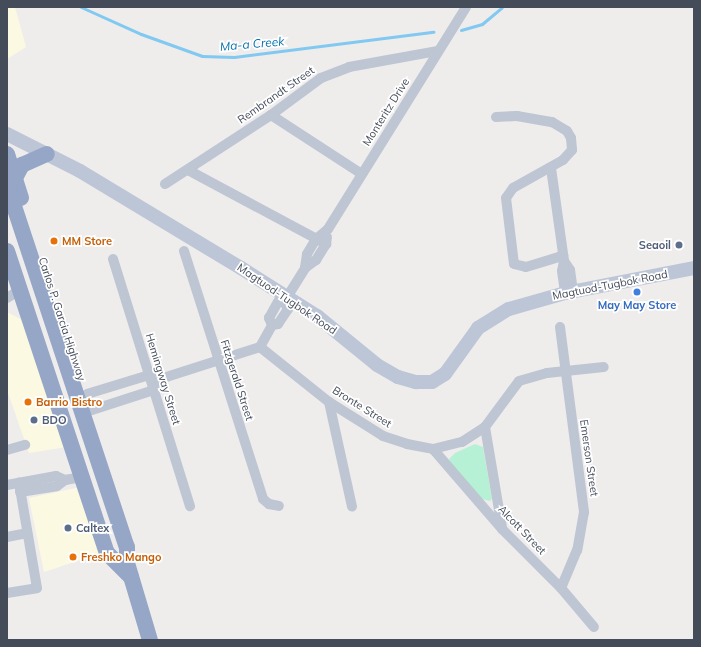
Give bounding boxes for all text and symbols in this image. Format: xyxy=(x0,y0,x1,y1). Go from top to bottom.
water label: Ma-a Creek xyxy=(219,34,285,54)
street label: Rembrandt Street xyxy=(235,64,317,126)
street label: Monteritz Drive xyxy=(360,76,412,148)
place label: MM Store xyxy=(62,234,112,248)
marker: MM Store xyxy=(49,236,59,246)
place label: Seaoil xyxy=(639,238,671,252)
marker: Seaoil xyxy=(674,240,684,250)
street label: Carlos P. Garcia Highway xyxy=(36,256,88,382)
street label: Magtuod-Tugbok Road xyxy=(235,261,339,337)
street label: Magtuod-Tugbok Road xyxy=(551,267,669,303)
marker: May May Store xyxy=(632,287,642,297)
place label: May May Store xyxy=(598,298,676,312)
street label: Hemingway Street xyxy=(143,332,183,426)
street label: Fitzgerald Street xyxy=(218,338,256,422)
street label: Bronte Street xyxy=(330,384,394,430)
place label: Barrio Bistro xyxy=(36,395,102,409)
marker: Barrio Bistro xyxy=(23,397,33,407)
place label: BDO xyxy=(42,413,67,427)
marker: BDO xyxy=(29,415,39,425)
street label: Emerson Street xyxy=(577,419,601,497)
street label: Alcott Street xyxy=(495,503,549,557)
place label: Caltex xyxy=(76,521,109,535)
marker: Caltex xyxy=(63,523,73,533)
place label: Freshko Mango xyxy=(81,550,161,564)
marker: Freshko Mango xyxy=(68,552,78,562)

